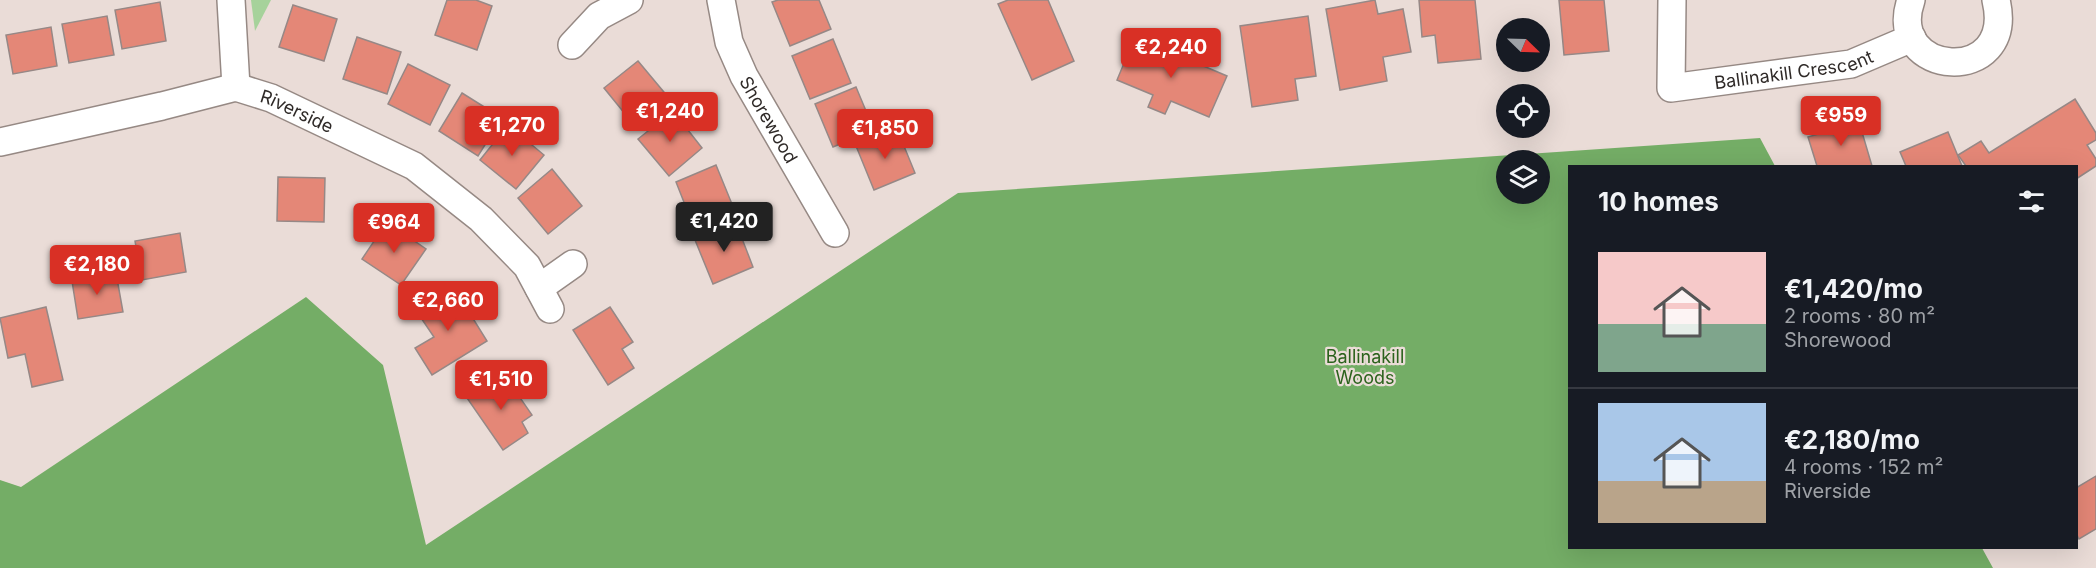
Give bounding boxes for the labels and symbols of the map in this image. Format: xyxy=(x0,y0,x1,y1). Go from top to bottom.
north arrow xyxy=(1496,18,1550,72)
pin: €2,240 xyxy=(1122,28,1220,79)
street label: Ballinakill Crescent xyxy=(1713,45,1876,93)
street label: Shorewood xyxy=(736,72,802,166)
street label: Riverside xyxy=(258,85,337,137)
pin: €1,240 xyxy=(621,92,719,143)
pin: €959 xyxy=(1805,96,1877,147)
pin: €1,270 xyxy=(463,106,561,157)
pin: €1,850 xyxy=(836,109,934,160)
pin: €1,420 xyxy=(675,202,773,253)
pin: €964 xyxy=(358,203,430,254)
pin: €2,180 xyxy=(48,245,146,296)
pin: €2,660 xyxy=(399,281,497,332)
park label: Ballinakill Woods xyxy=(1326,346,1404,388)
pin: €1,510 xyxy=(452,360,550,411)

